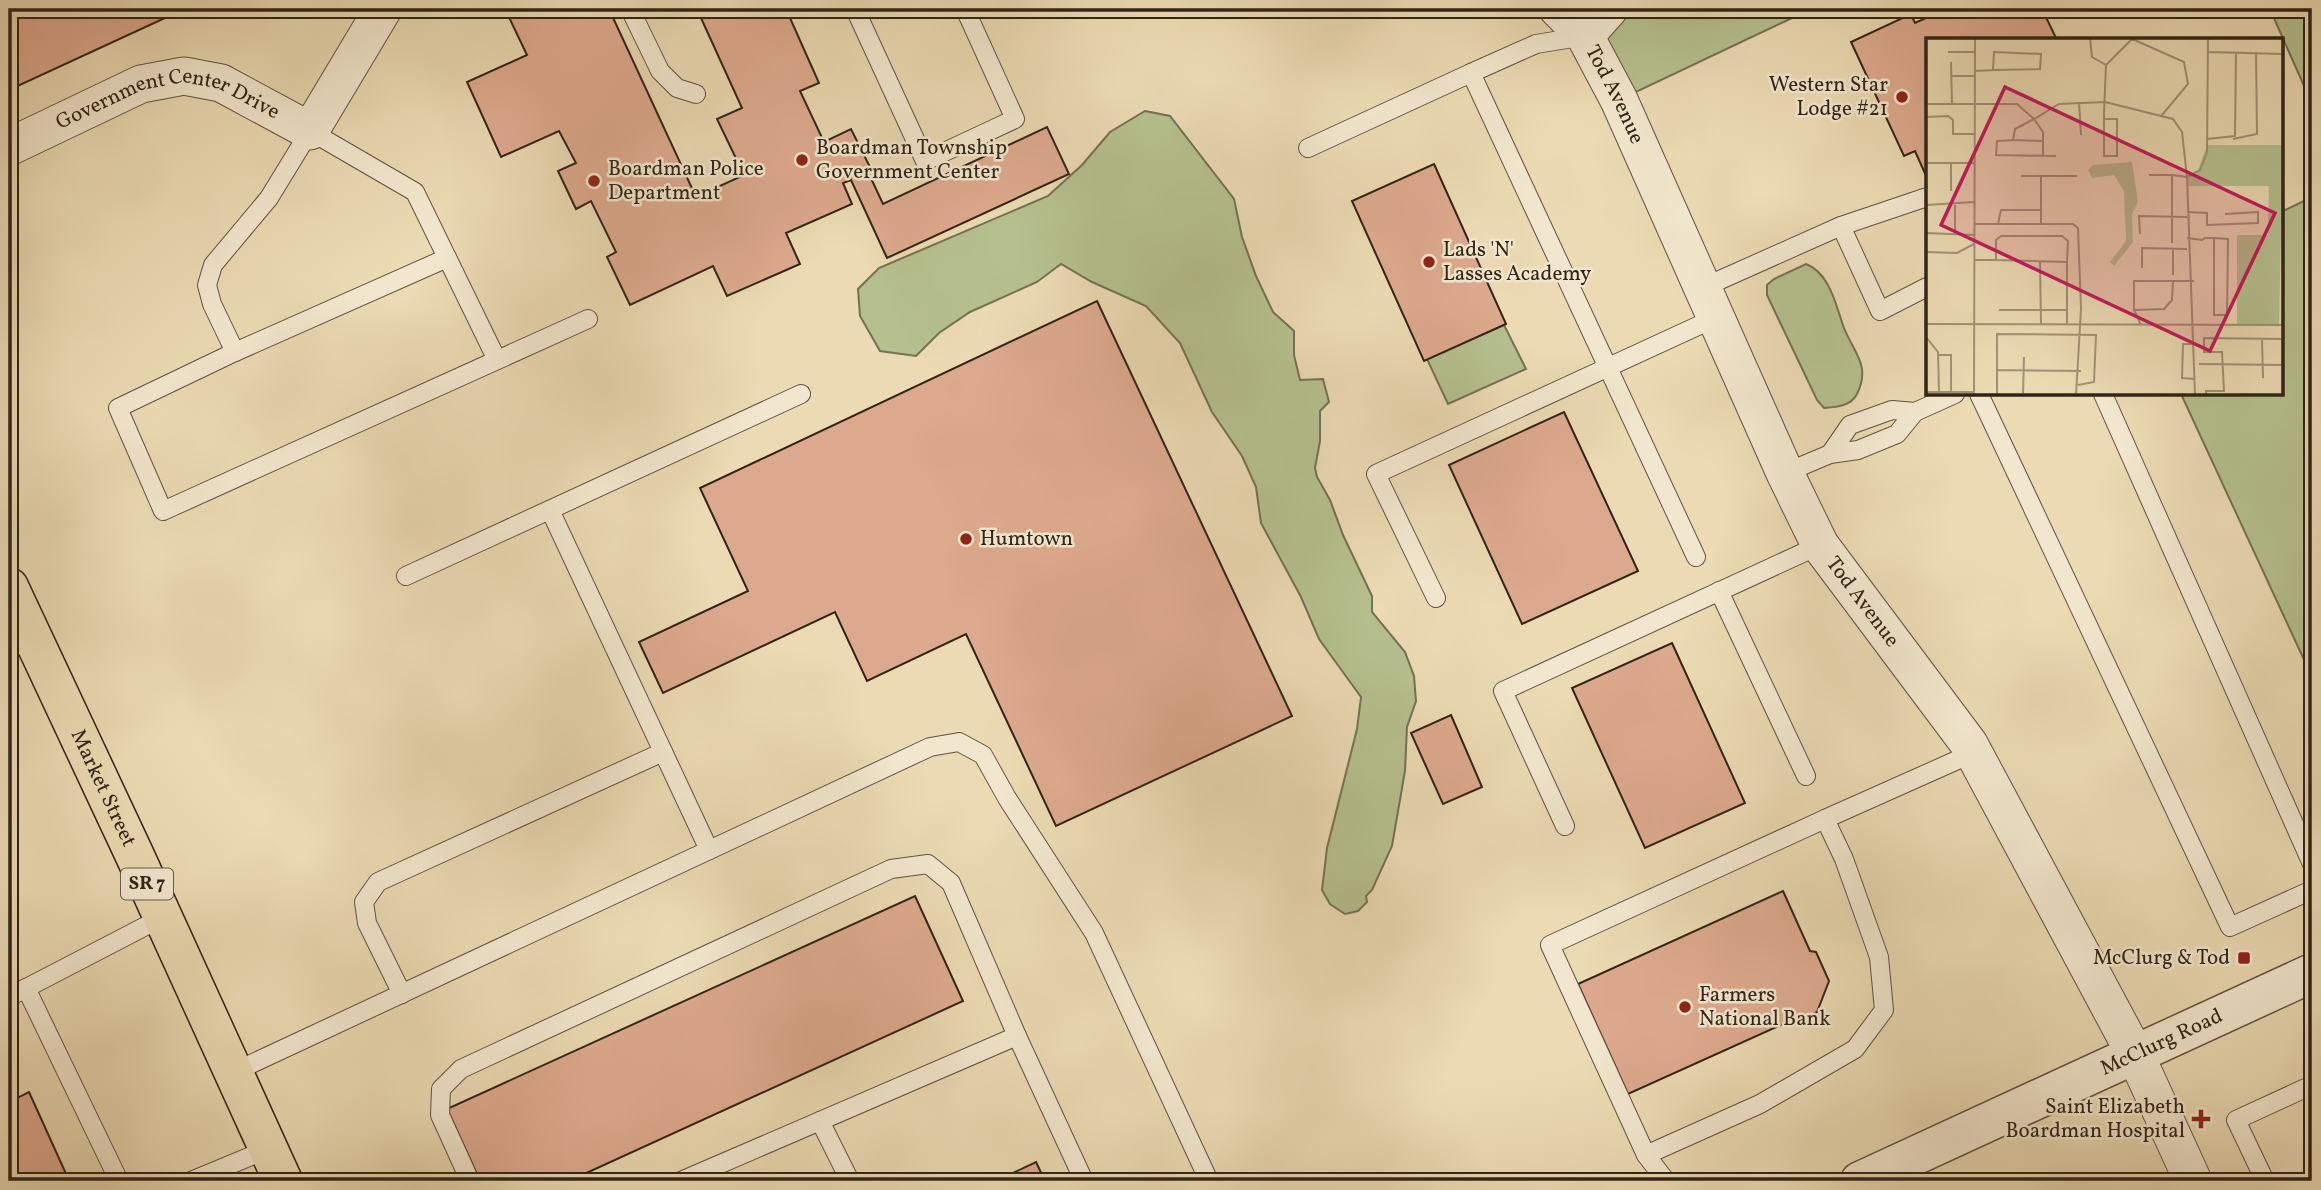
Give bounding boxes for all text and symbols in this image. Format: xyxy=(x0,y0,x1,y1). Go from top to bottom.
inset map xyxy=(1926,38,2282,396)
street label: Tod Avenue xyxy=(1578,40,1651,149)
text: Government Center Drive xyxy=(51,61,285,137)
place label: Western Star Lodge #21 xyxy=(1769,71,1888,124)
marker: Western Star Lodge #21 xyxy=(1894,89,1910,105)
street label: Government Center Drive xyxy=(47,107,287,141)
place label: Boardman Township Government Center xyxy=(816,134,1007,187)
marker: Boardman Township Government Center xyxy=(794,152,810,168)
place label: Boardman Police Department xyxy=(608,155,764,208)
marker: Boardman Police Department xyxy=(586,173,602,189)
place label: Lads 'N' Lasses Academy xyxy=(1443,236,1592,289)
marker: Lads 'N' Lasses Academy xyxy=(1421,254,1437,270)
place label: Humtown xyxy=(980,525,1073,554)
marker: Humtown xyxy=(958,531,974,547)
street label: Tod Avenue xyxy=(1819,550,1906,653)
street label: Market Street xyxy=(63,725,143,852)
road number: SR 7 xyxy=(121,869,173,900)
place label: McClurg & Tod xyxy=(2093,944,2230,973)
marker: McClurg & Tod xyxy=(2236,950,2252,966)
place label: Farmers National Bank xyxy=(1699,981,1831,1034)
marker: Farmers National Bank xyxy=(1677,999,1693,1015)
street label: McClurg Road xyxy=(2096,1002,2227,1083)
place label: Saint Elizabeth Boardman Hospital xyxy=(2005,1093,2185,1146)
marker: Saint Elizabeth Boardman Hospital xyxy=(2191,1109,2211,1129)

